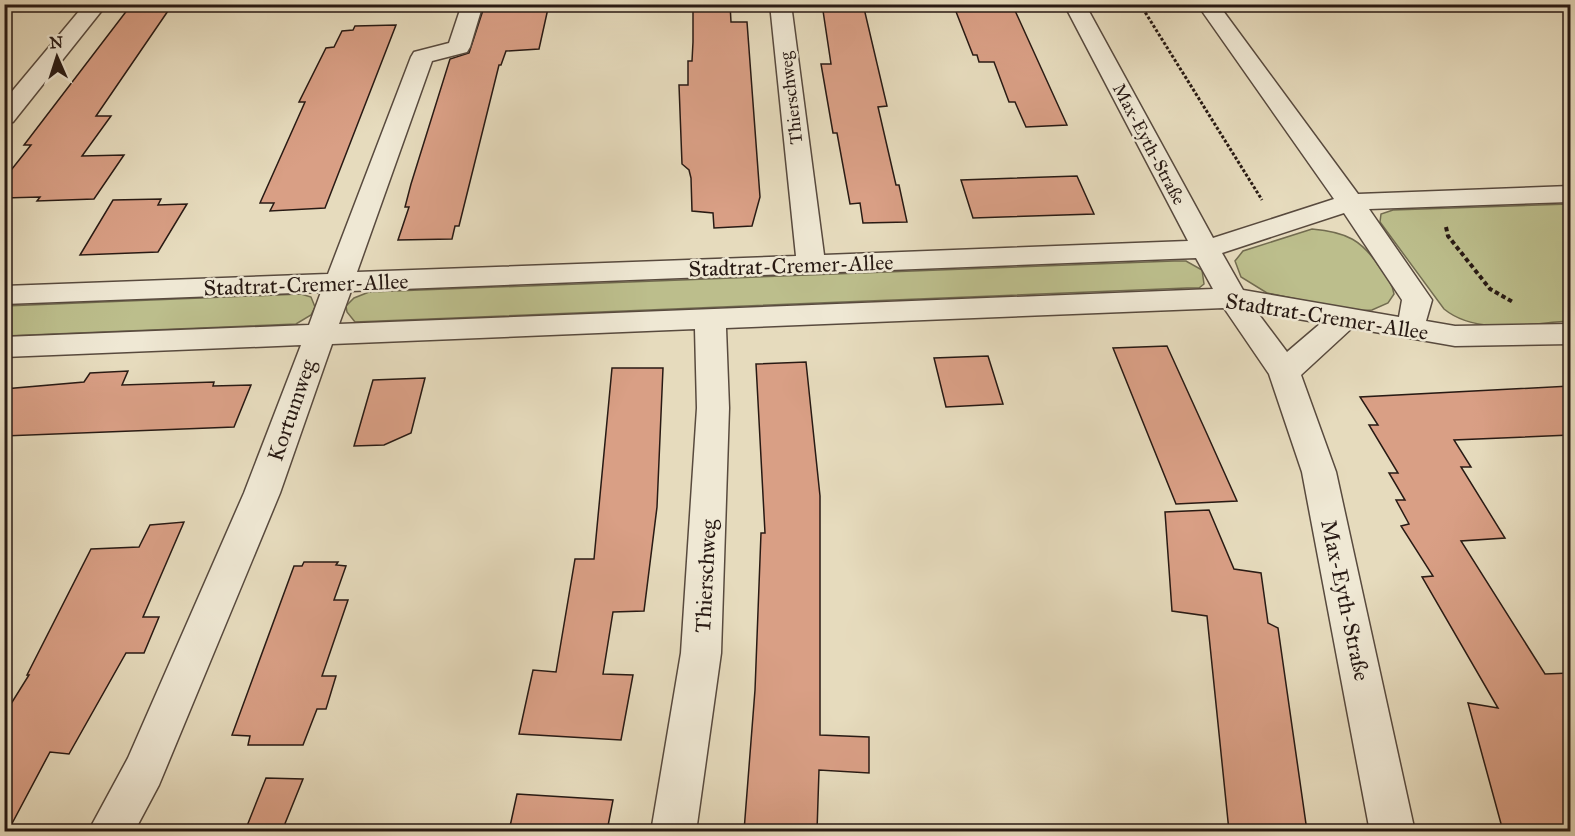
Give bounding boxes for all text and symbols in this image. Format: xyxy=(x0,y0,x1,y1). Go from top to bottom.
north arrow xyxy=(27,27,87,87)
text: N xyxy=(49,33,64,52)
street label: Thierschweg xyxy=(774,50,809,145)
street label: Max-Eyth-Straße xyxy=(1108,80,1190,208)
street label: Stadtrat-Cremer-Allee xyxy=(688,248,894,283)
street label: Stadtrat-Cremer-Allee xyxy=(203,267,409,302)
street label: Stadtrat-Cremer-Allee xyxy=(1224,287,1430,346)
street label: Kortumweg xyxy=(261,355,322,465)
street label: Max-Eyth-Straße xyxy=(1315,517,1376,683)
street label: Thierschweg xyxy=(689,518,722,633)

